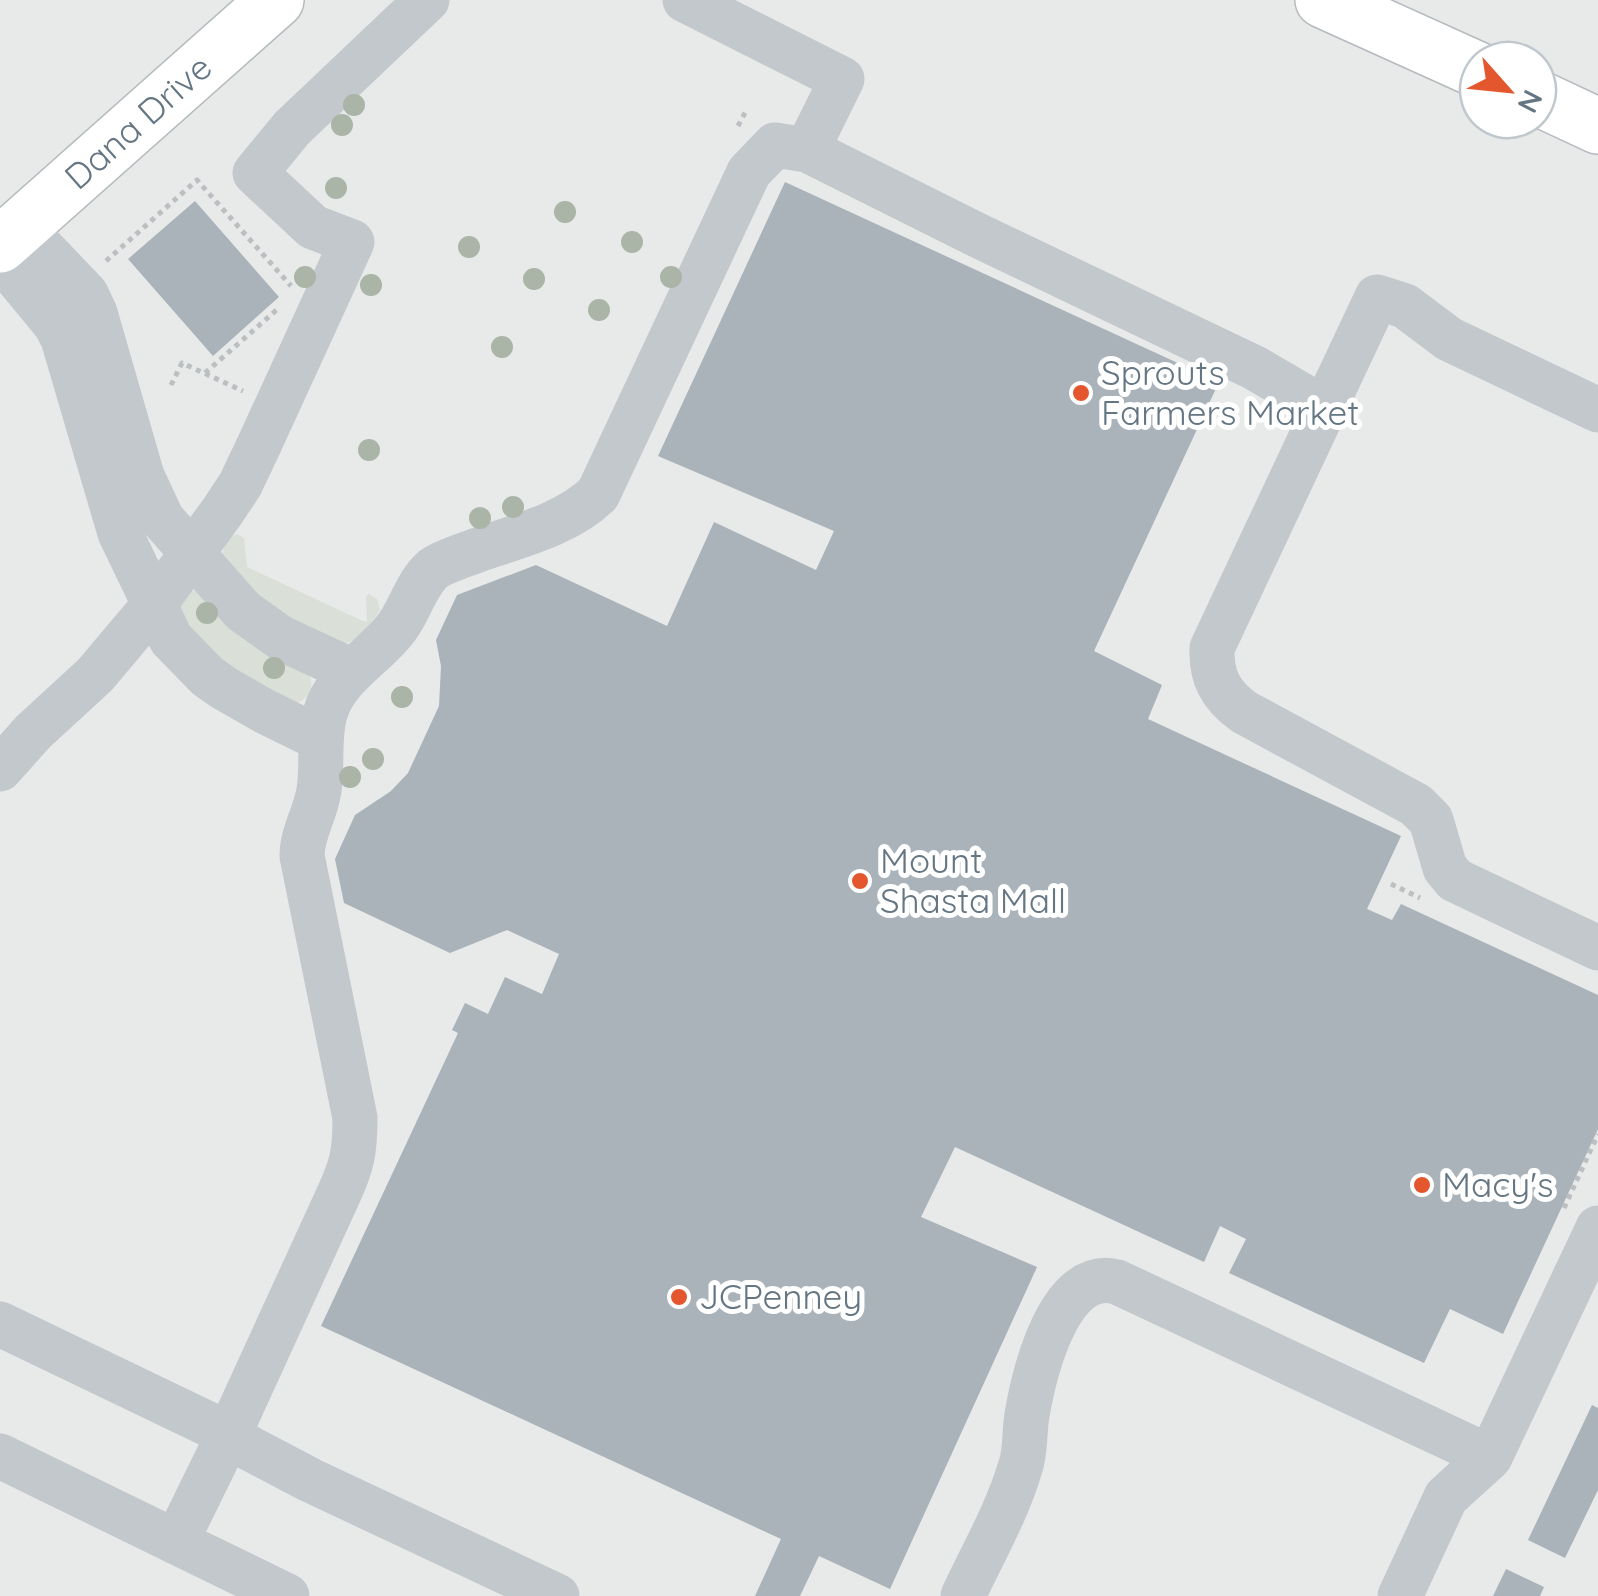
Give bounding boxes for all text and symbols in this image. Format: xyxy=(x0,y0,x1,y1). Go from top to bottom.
north arrow xyxy=(1458,40,1558,140)
street label: Dana Drive xyxy=(55,45,220,198)
text: N xyxy=(1510,84,1551,119)
place label: Sprouts Farmers Market xyxy=(1101,350,1359,434)
marker: Sprouts Farmers Market xyxy=(1070,382,1092,404)
place label: Mount Shasta Mall xyxy=(880,838,1066,922)
marker: Mount Shasta Mall xyxy=(849,870,871,892)
place label: Macy's xyxy=(1442,1162,1553,1206)
marker: Macy's xyxy=(1411,1174,1433,1196)
place label: JCPenney xyxy=(699,1274,862,1318)
marker: JCPenney xyxy=(668,1286,690,1308)

